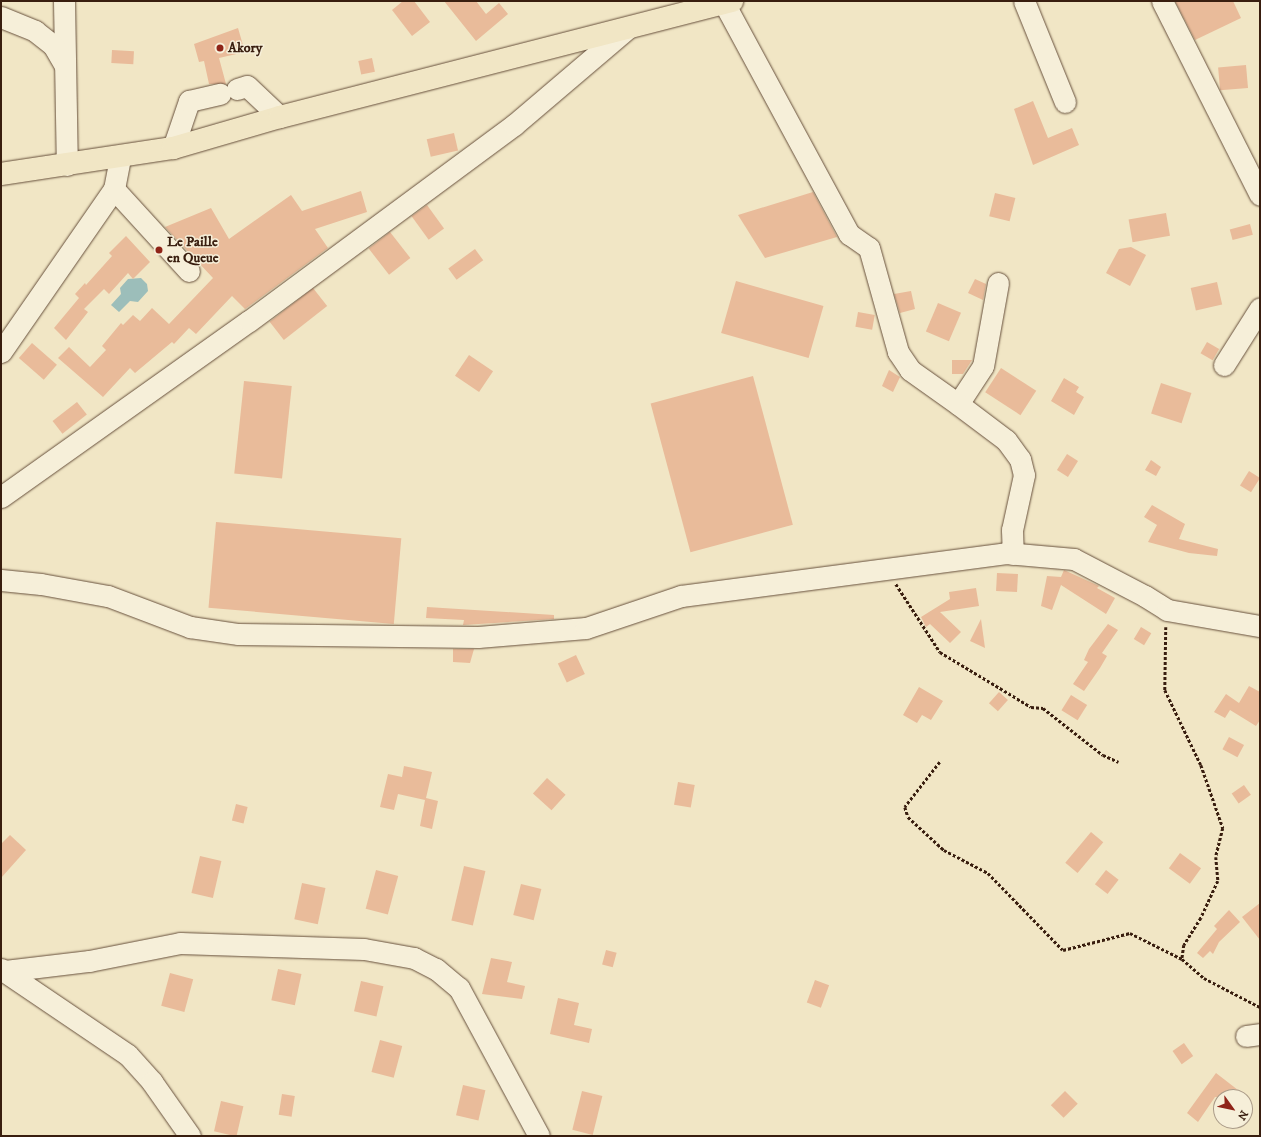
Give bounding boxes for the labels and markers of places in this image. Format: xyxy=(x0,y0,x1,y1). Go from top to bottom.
place label: Akory xyxy=(228,40,262,56)
marker: Akory xyxy=(215,43,225,53)
place label: Le Paille en Queue xyxy=(167,234,219,266)
marker: Le Paille en Queue xyxy=(154,245,164,255)

